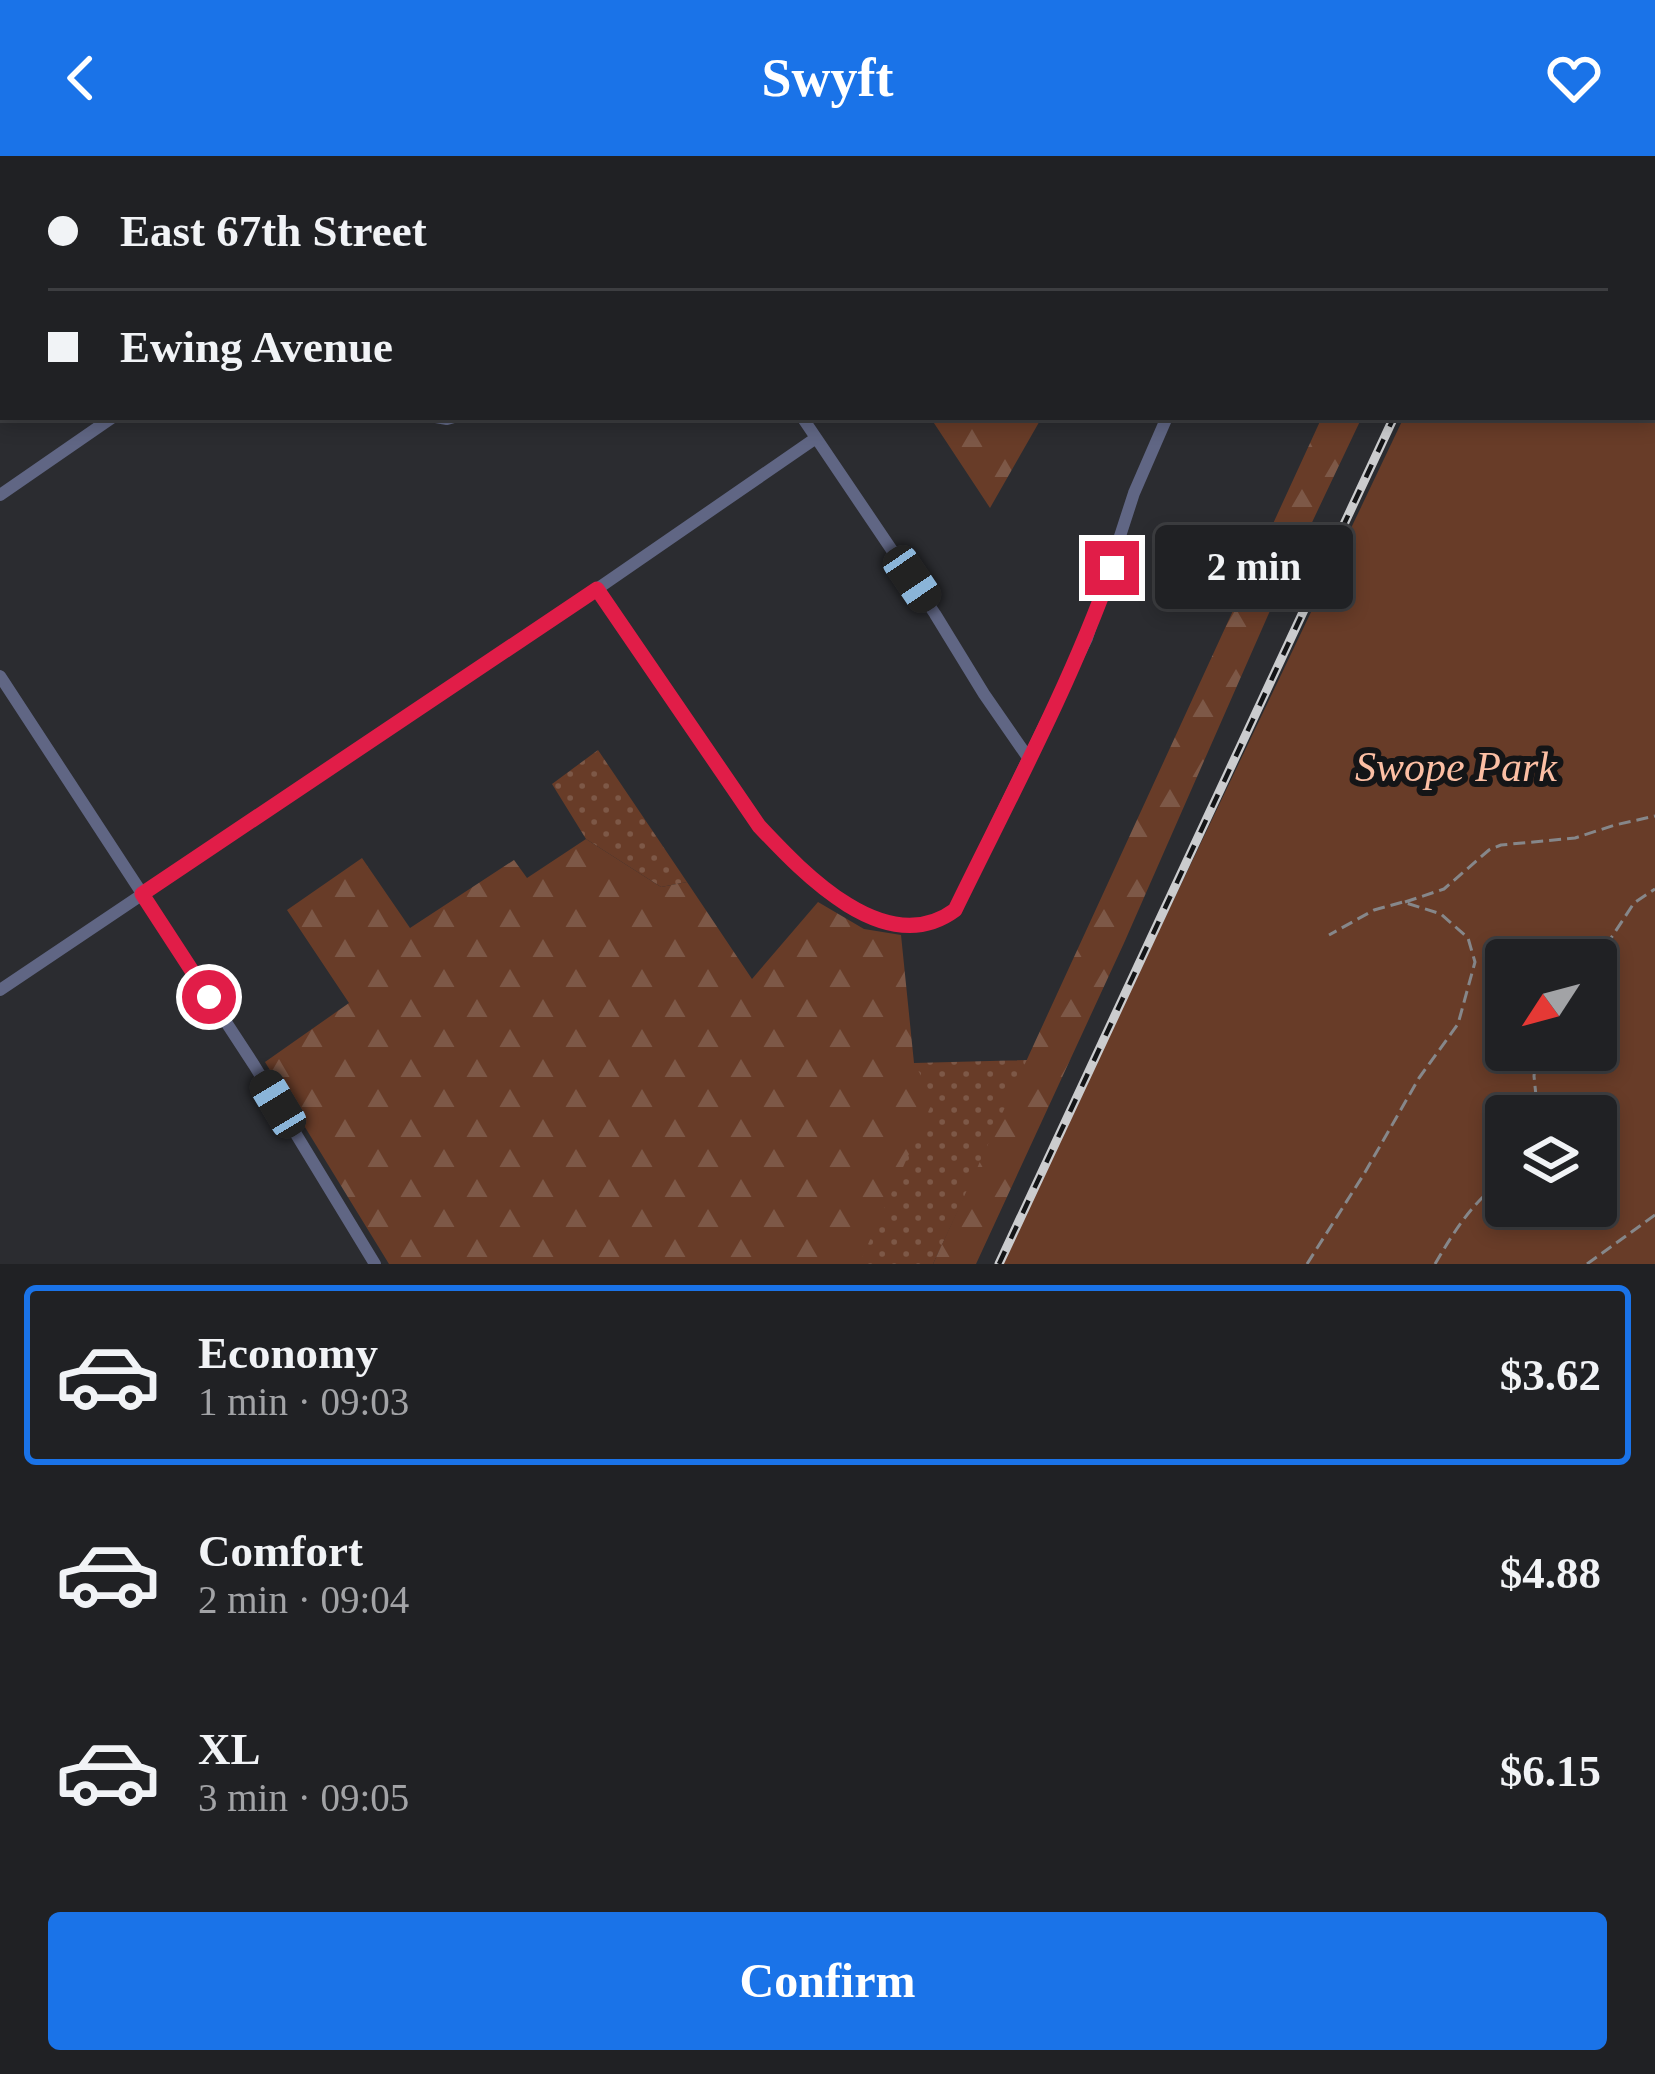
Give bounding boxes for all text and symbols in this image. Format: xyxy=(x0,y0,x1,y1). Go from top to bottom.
icon: back xyxy=(48,45,114,111)
icon: heart xyxy=(1541,45,1607,111)
text: Swyft xyxy=(762,48,894,108)
text: East 67th Street xyxy=(120,206,427,256)
text: Ewing Avenue xyxy=(120,322,393,372)
callout: 2 min xyxy=(1154,526,1352,610)
car xyxy=(877,539,947,619)
route end xyxy=(1085,541,1139,595)
text: 2 min xyxy=(1207,545,1301,588)
park label: Swope Park xyxy=(1355,744,1558,790)
north arrow xyxy=(1485,939,1617,1071)
map controls xyxy=(1485,939,1617,1227)
route start xyxy=(182,970,236,1024)
car xyxy=(244,1064,312,1144)
button: layers xyxy=(1485,1095,1617,1227)
icon: car xyxy=(54,1321,162,1429)
text: Economy xyxy=(198,1328,378,1378)
text: $3.62 xyxy=(1500,1350,1601,1400)
text: 1 min · 09:03 xyxy=(198,1380,409,1423)
icon: car xyxy=(54,1519,162,1627)
text: Comfort xyxy=(198,1526,363,1576)
text: $4.88 xyxy=(1500,1548,1601,1598)
text: 2 min · 09:04 xyxy=(198,1578,409,1621)
icon: car xyxy=(54,1717,162,1825)
text: XL xyxy=(198,1724,261,1774)
text: $6.15 xyxy=(1500,1746,1601,1796)
text: 3 min · 09:05 xyxy=(198,1776,409,1819)
button: Confirm xyxy=(48,1912,1607,2050)

